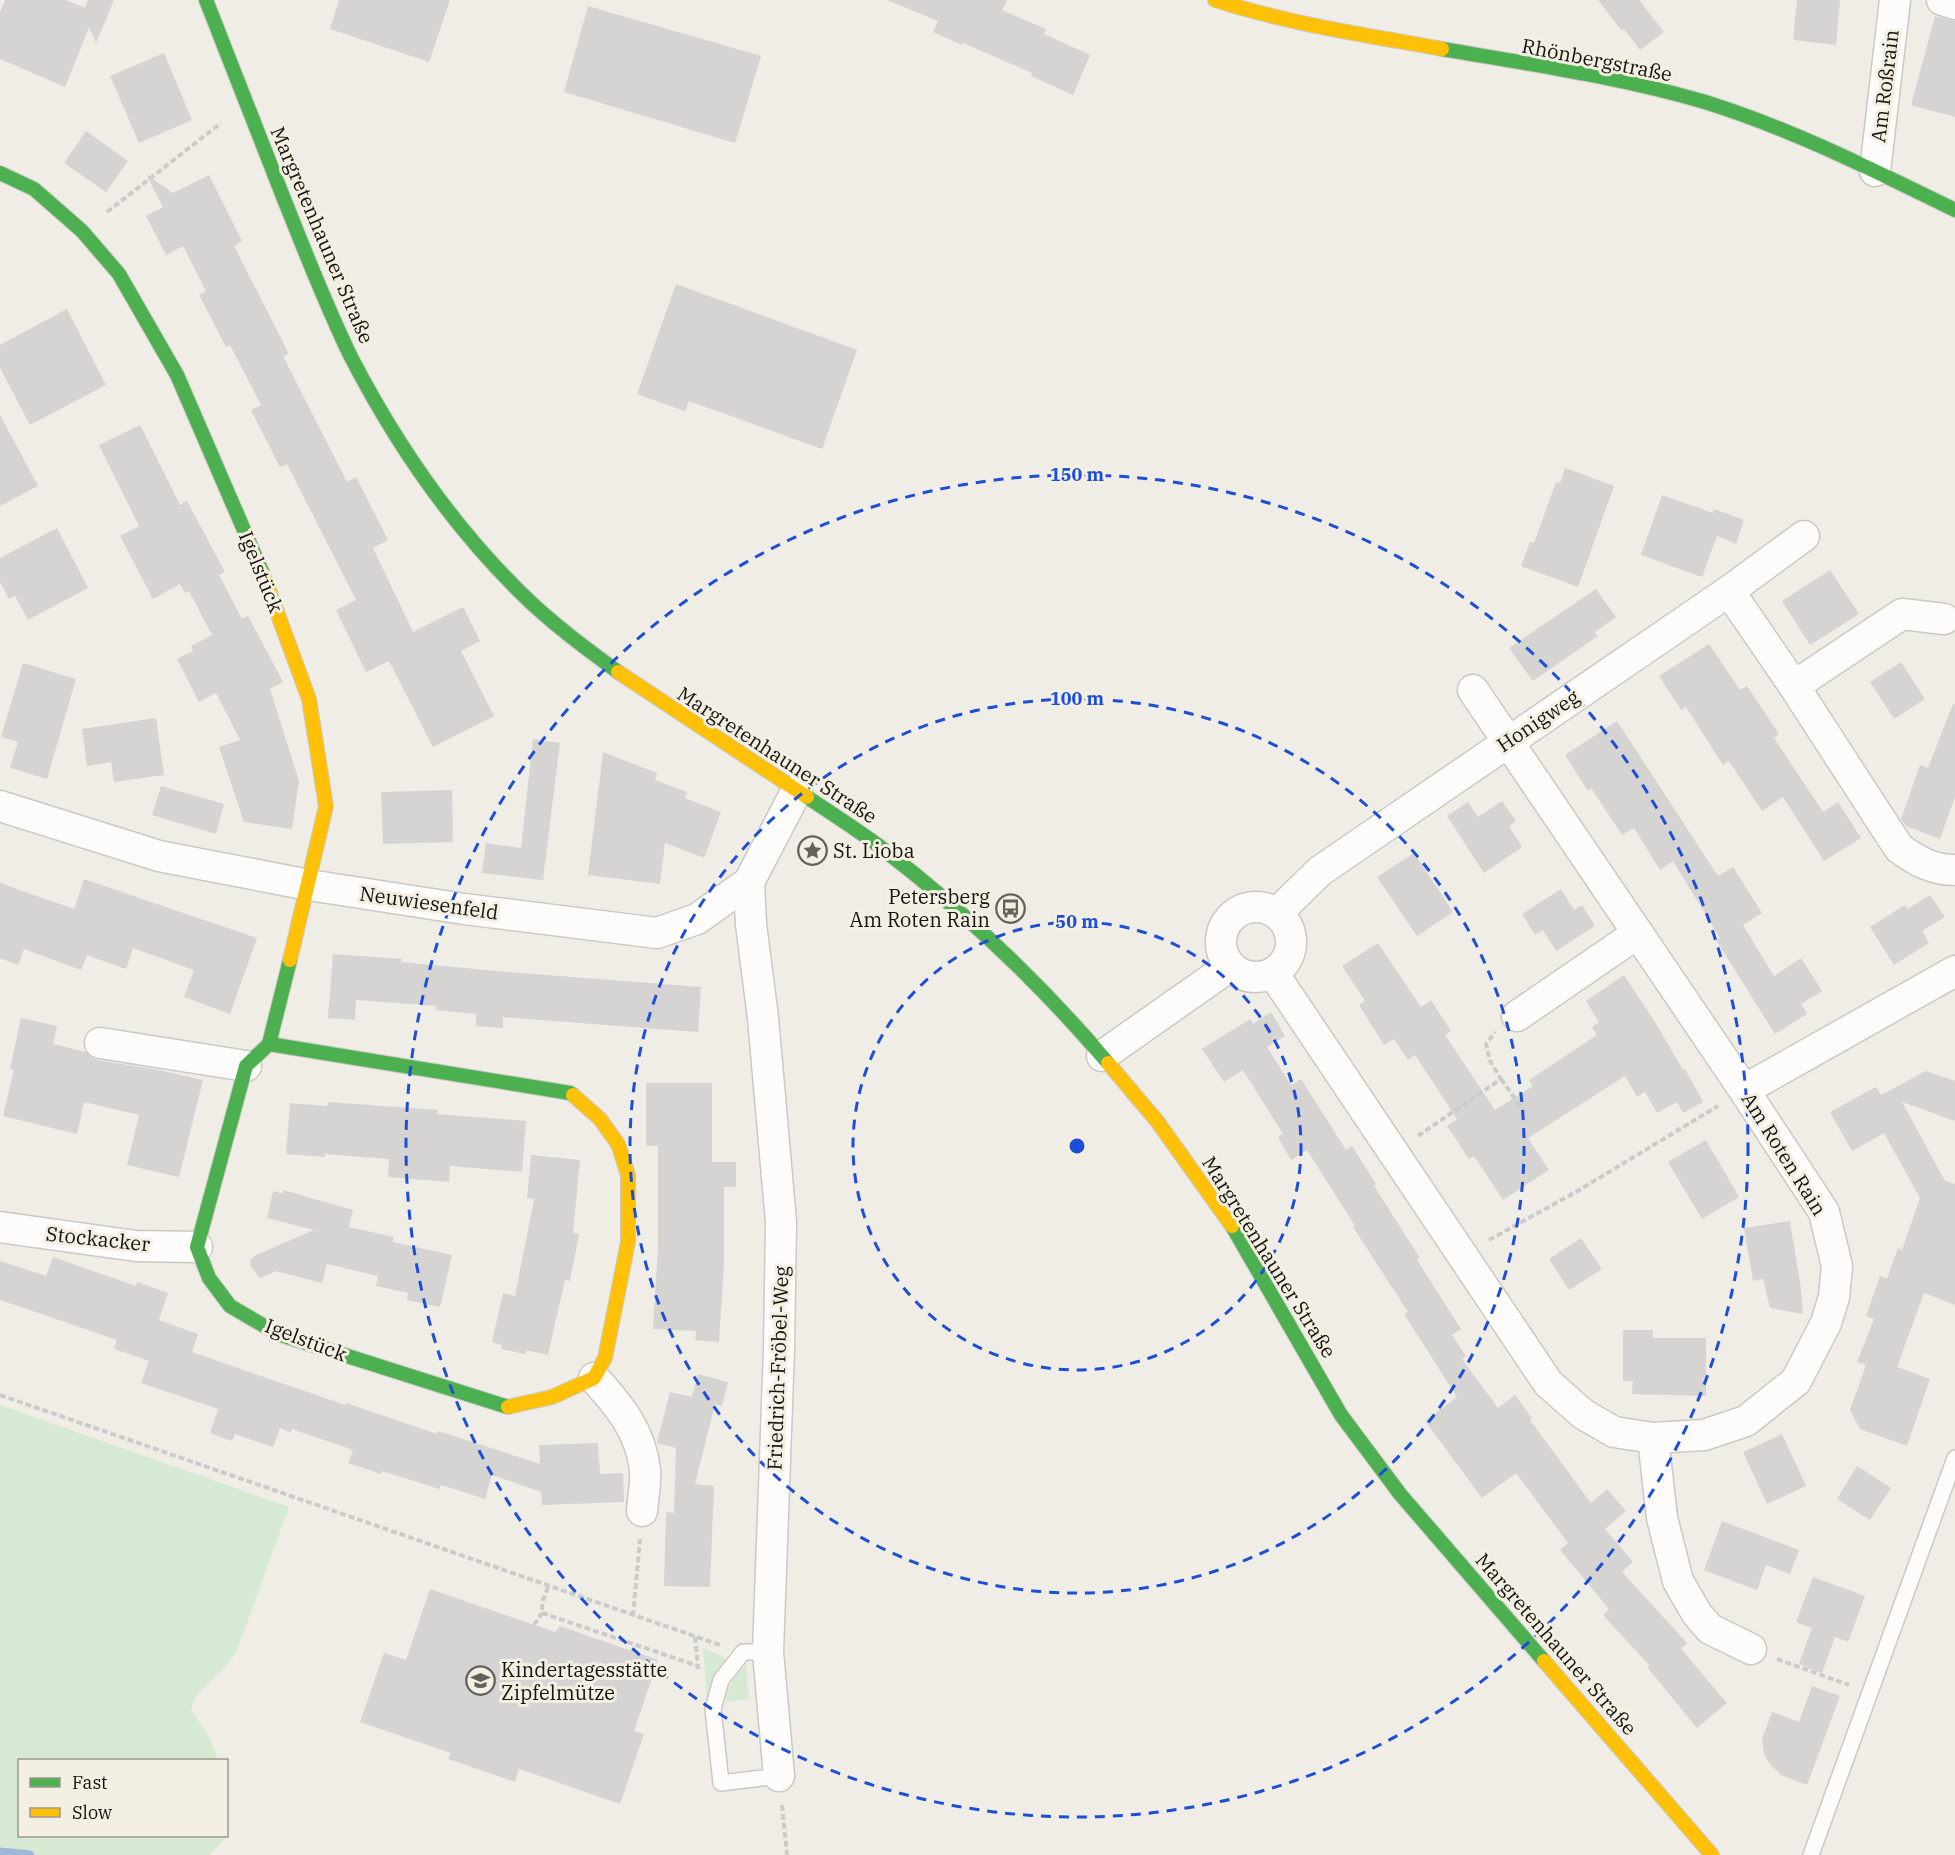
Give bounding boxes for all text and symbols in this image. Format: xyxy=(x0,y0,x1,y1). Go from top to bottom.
street label: Am Roßrain xyxy=(1864,28,1905,144)
street label: Rhönbergstraße xyxy=(1520,32,1675,87)
street label: Margretenhauner Straße xyxy=(265,122,380,347)
text: 150 m xyxy=(1050,463,1105,486)
street label: Igelstück xyxy=(233,527,290,617)
street label: Margretenhauner Straße xyxy=(672,680,882,829)
street label: Honigweg xyxy=(1491,683,1584,758)
text: 100 m xyxy=(1050,687,1105,710)
place icon: St. Lioba xyxy=(796,835,828,867)
place label: St. Lioba xyxy=(833,837,915,864)
street label: Neuwiesenfeld xyxy=(358,879,500,926)
place label: Petersberg Am Roten Rain xyxy=(850,883,990,933)
bus stop icon: Petersberg Am Roten Rain xyxy=(995,892,1027,924)
text: 50 m xyxy=(1055,910,1099,933)
street label: Am Roten Rain xyxy=(1736,1087,1833,1221)
centre of rings xyxy=(1067,1136,1087,1156)
street label: Margretenhauner Straße xyxy=(1196,1151,1343,1363)
street label: Stockacker xyxy=(45,1220,152,1257)
street label: Friedrich-Fröbel-Weg xyxy=(760,1265,795,1471)
street label: Igelstück xyxy=(261,1312,351,1368)
street label: Margretenhauner Straße xyxy=(1470,1547,1643,1740)
place label: Kindertagesstätte Zipfelmütze xyxy=(501,1656,667,1706)
school or university icon: Kindertagesstätte Zipfelmütze xyxy=(464,1665,496,1697)
legend xyxy=(18,1759,228,1837)
text: Fast xyxy=(72,1771,107,1794)
text: Slow xyxy=(72,1801,112,1824)

